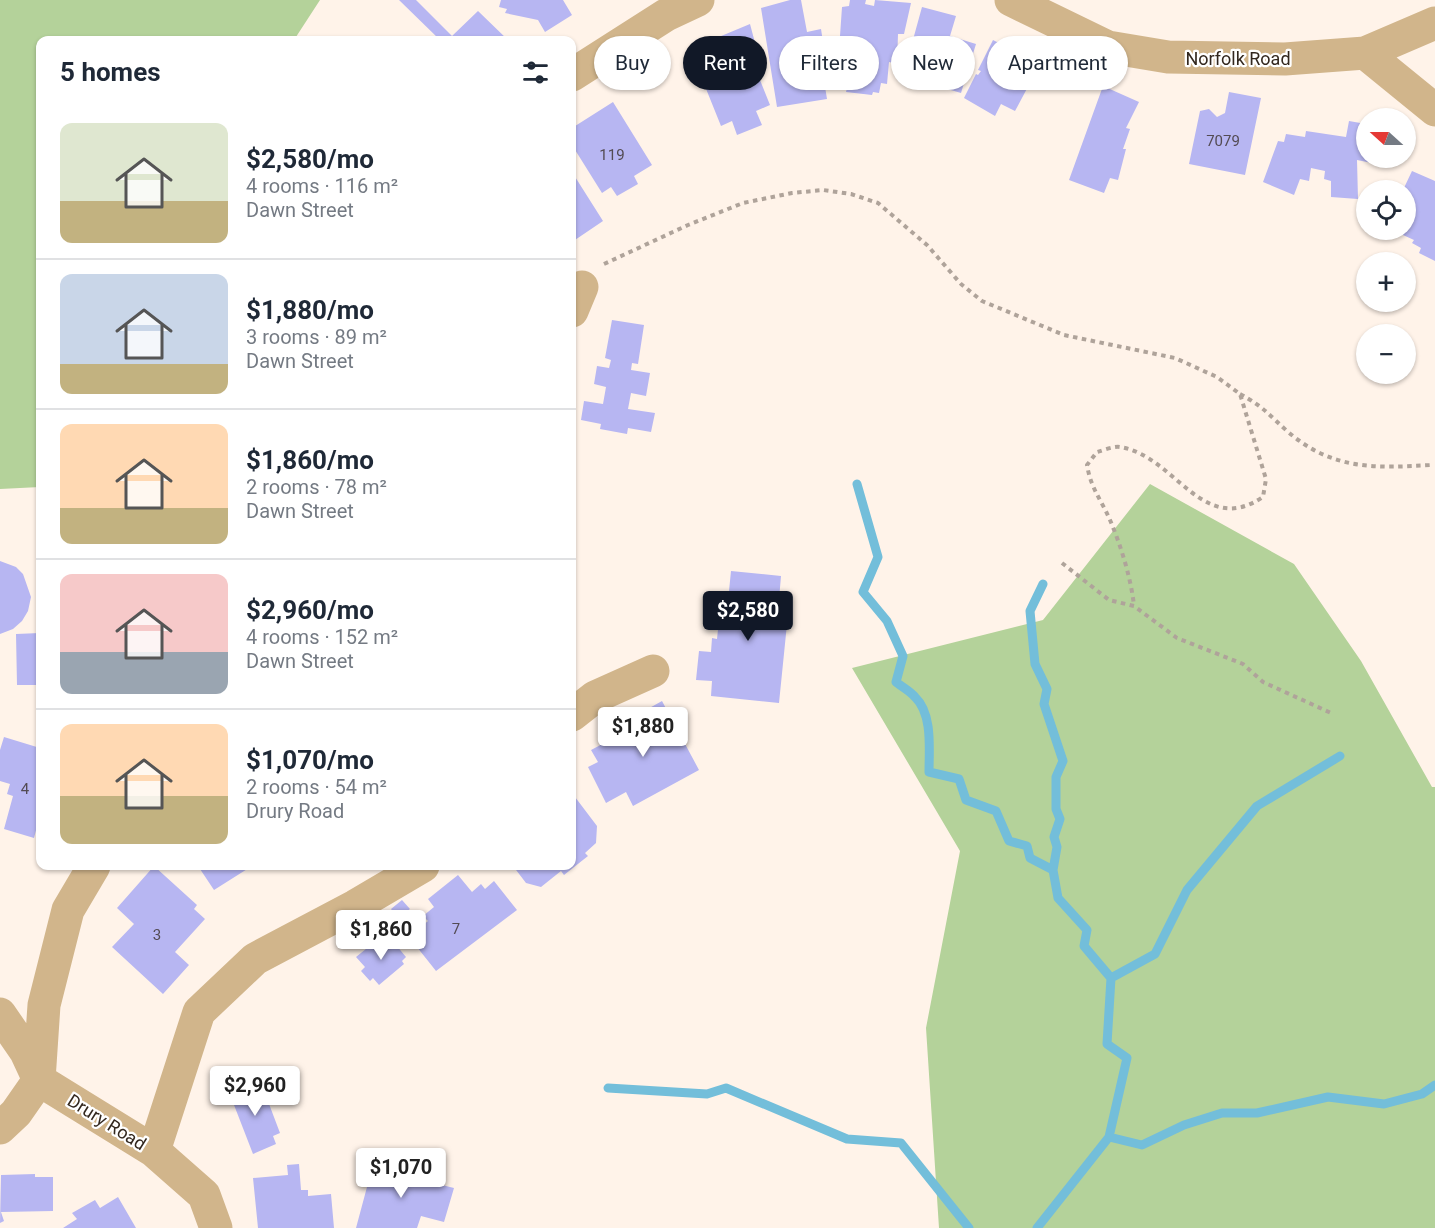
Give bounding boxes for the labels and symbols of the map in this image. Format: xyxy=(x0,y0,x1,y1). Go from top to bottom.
street label: Norfolk Road xyxy=(1185,48,1291,69)
north arrow xyxy=(1356,108,1416,168)
house number: 7079 xyxy=(1206,132,1240,150)
house number: 119 xyxy=(599,146,625,164)
pin: $2,580 xyxy=(699,591,797,642)
pin: $1,880 xyxy=(594,707,692,758)
house number: 4 xyxy=(21,780,30,798)
pin: $1,860 xyxy=(332,910,430,961)
house number: 7 xyxy=(452,920,460,938)
house number: 3 xyxy=(153,926,161,944)
pin: $2,960 xyxy=(206,1066,304,1117)
street label: Drury Road xyxy=(64,1090,150,1154)
pin: $1,070 xyxy=(352,1148,450,1199)

